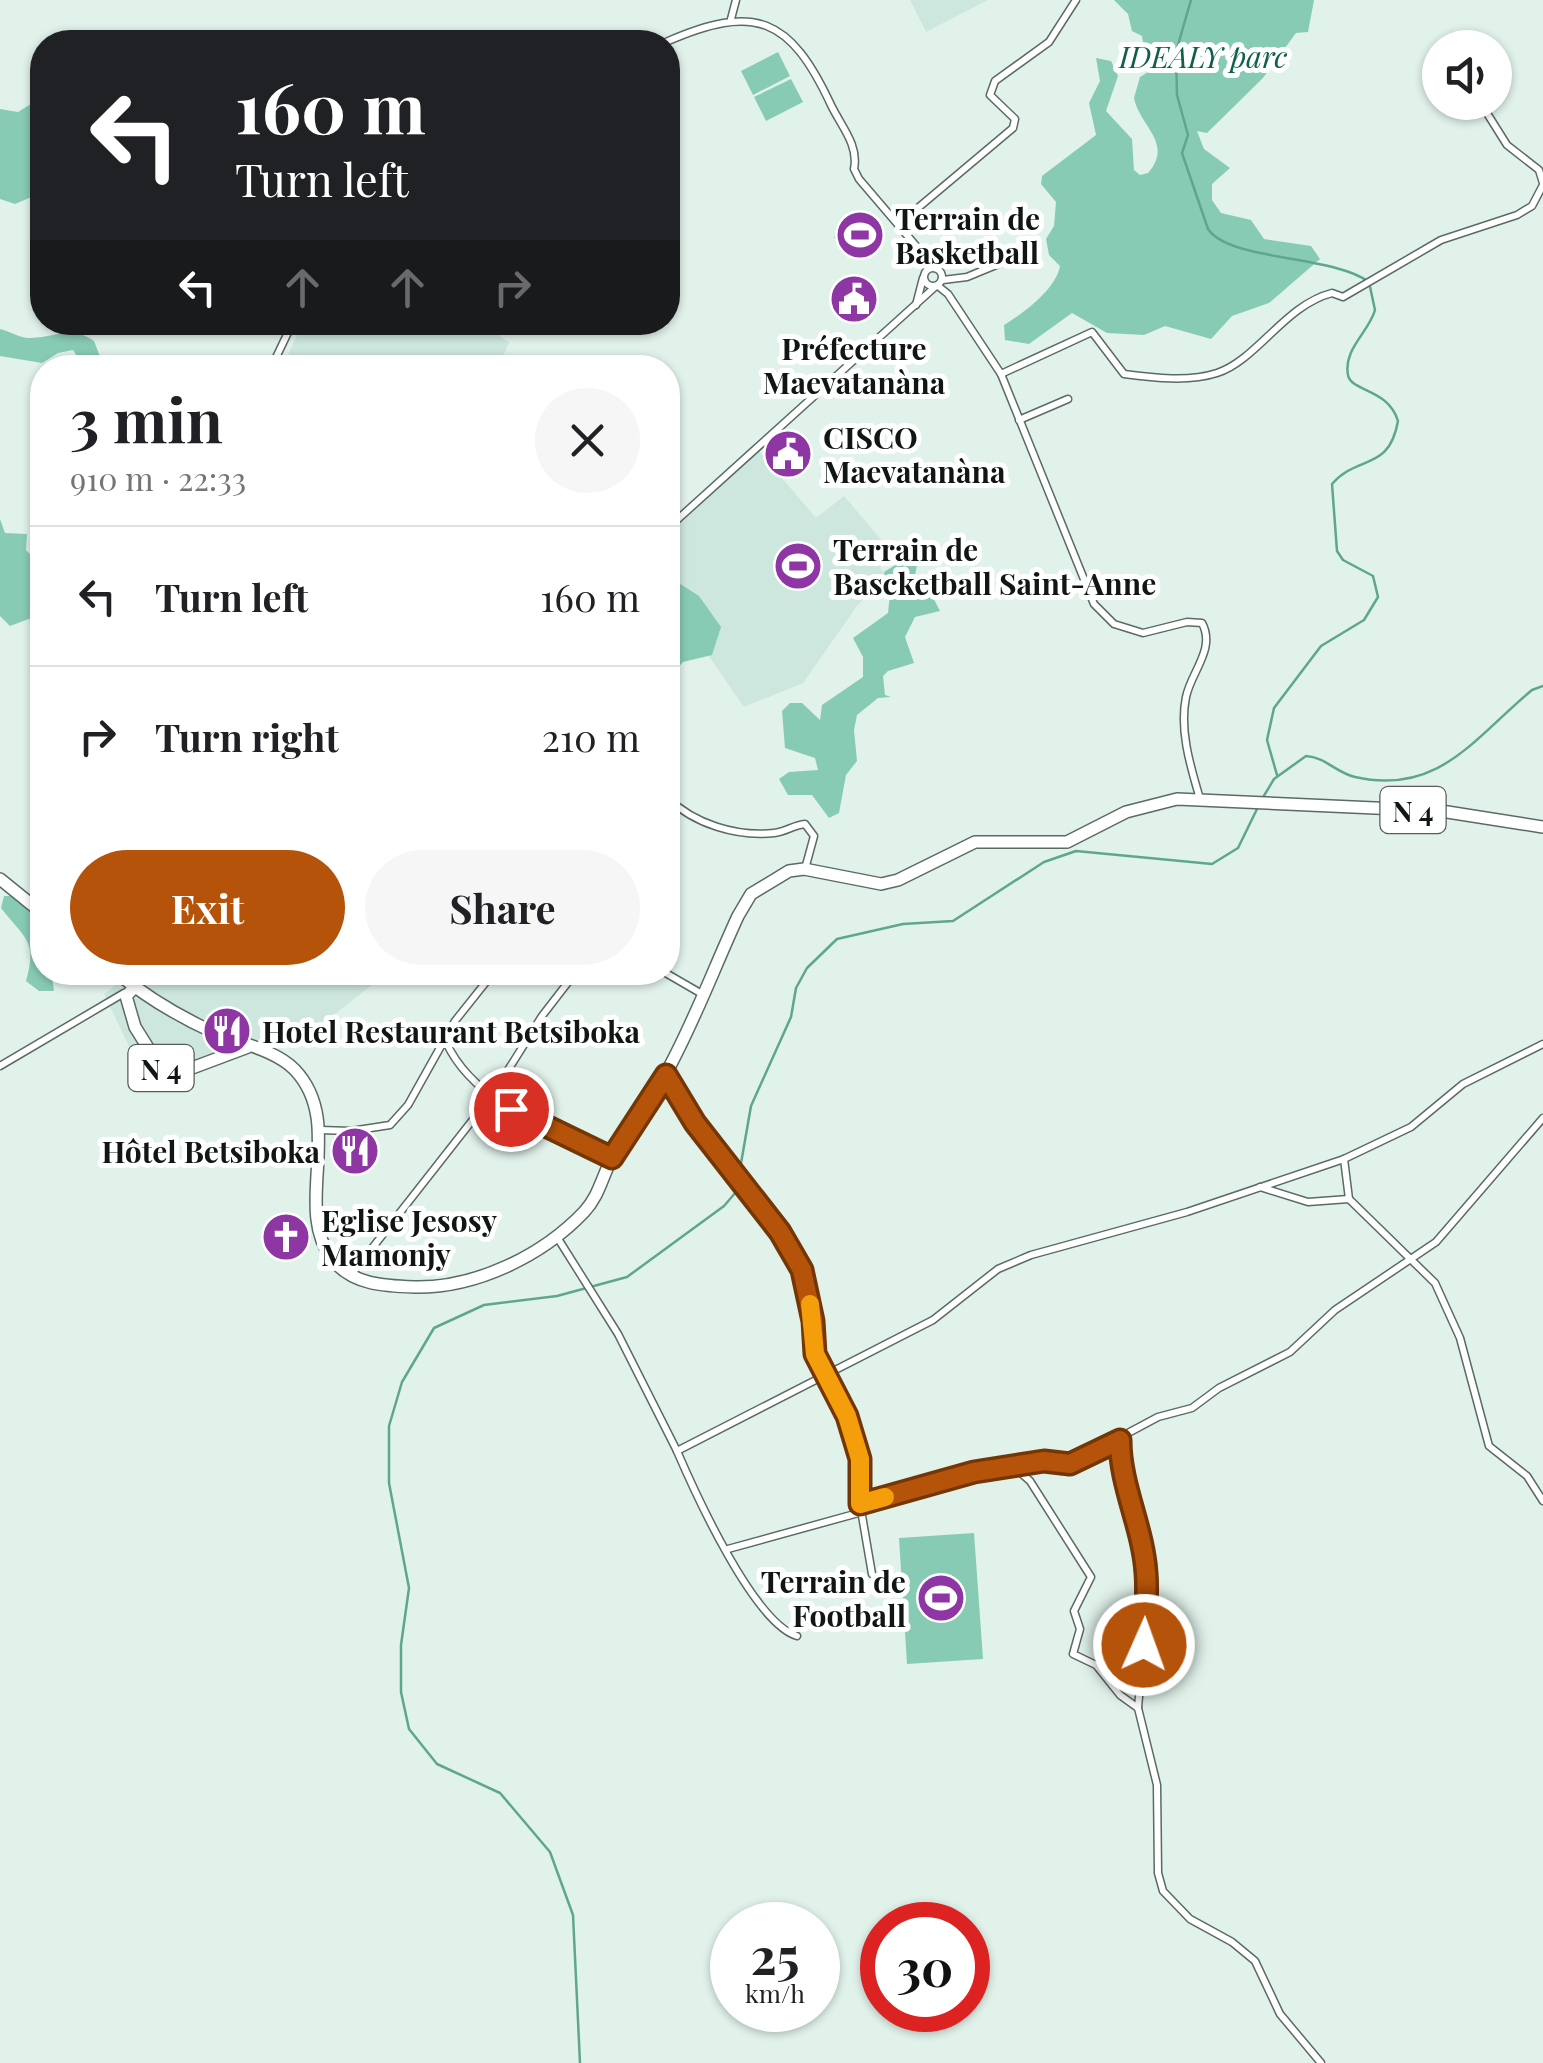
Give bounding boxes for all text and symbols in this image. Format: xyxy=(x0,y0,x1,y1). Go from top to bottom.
map controls xyxy=(1422,30,1512,120)
button: sound xyxy=(1422,30,1512,120)
park label: IDEALY parc xyxy=(1118,36,1287,76)
text: 160 m xyxy=(235,58,426,152)
icon: left xyxy=(70,70,200,200)
text: Turn left xyxy=(235,148,409,208)
place label: Terrain de Basketball xyxy=(895,198,1040,272)
sports icon: Terrain de Basketball xyxy=(834,209,886,261)
icon: left xyxy=(170,260,225,315)
icon: ahead xyxy=(275,260,330,315)
icon: ahead xyxy=(380,260,435,315)
icon: right xyxy=(485,260,540,315)
public building icon: Préfecture Maevatanàna xyxy=(828,273,880,325)
place label: Préfecture Maevatanàna xyxy=(763,328,946,402)
text: 3 min xyxy=(70,378,223,458)
button: close xyxy=(535,388,640,493)
place label: CISCO Maevatanàna xyxy=(823,417,1006,491)
public building icon: CISCO Maevatanàna xyxy=(762,428,814,480)
text: 910 m · 22:33 xyxy=(70,456,246,499)
place label: Terrain de Bascketball Saint-Anne xyxy=(833,529,1156,603)
sports icon: Terrain de Bascketball Saint-Anne xyxy=(772,540,824,592)
icon: left xyxy=(70,569,125,624)
text: Turn left xyxy=(155,571,308,622)
text: 160 m xyxy=(540,571,640,622)
icon: right xyxy=(70,709,125,764)
text: Turn right xyxy=(155,711,339,762)
text: 210 m xyxy=(542,711,640,762)
road number: N 4 xyxy=(1380,787,1446,833)
button: Exit xyxy=(70,850,345,965)
button: Share xyxy=(365,850,640,965)
restaurant icon: Hotel Restaurant Betsiboka xyxy=(201,1005,253,1057)
place label: Hotel Restaurant Betsiboka xyxy=(262,1011,640,1051)
road number: N 4 xyxy=(128,1045,194,1091)
pin xyxy=(469,1067,554,1152)
icon: arrive xyxy=(484,1082,539,1137)
restaurant icon: Hôtel Betsiboka xyxy=(329,1125,381,1177)
place label: Hôtel Betsiboka xyxy=(101,1131,320,1171)
place label: Eglise Jesosy Mamonjy xyxy=(321,1200,497,1274)
church icon: Eglise Jesosy Mamonjy xyxy=(260,1211,312,1263)
place label: Terrain de Football xyxy=(761,1561,906,1635)
sports icon: Terrain de Football xyxy=(915,1572,967,1624)
position arrow xyxy=(1092,1593,1196,1697)
speed limit sign: 30 xyxy=(860,1902,990,2032)
text: 25 xyxy=(750,1921,800,1988)
text: km/h xyxy=(745,1976,805,2009)

